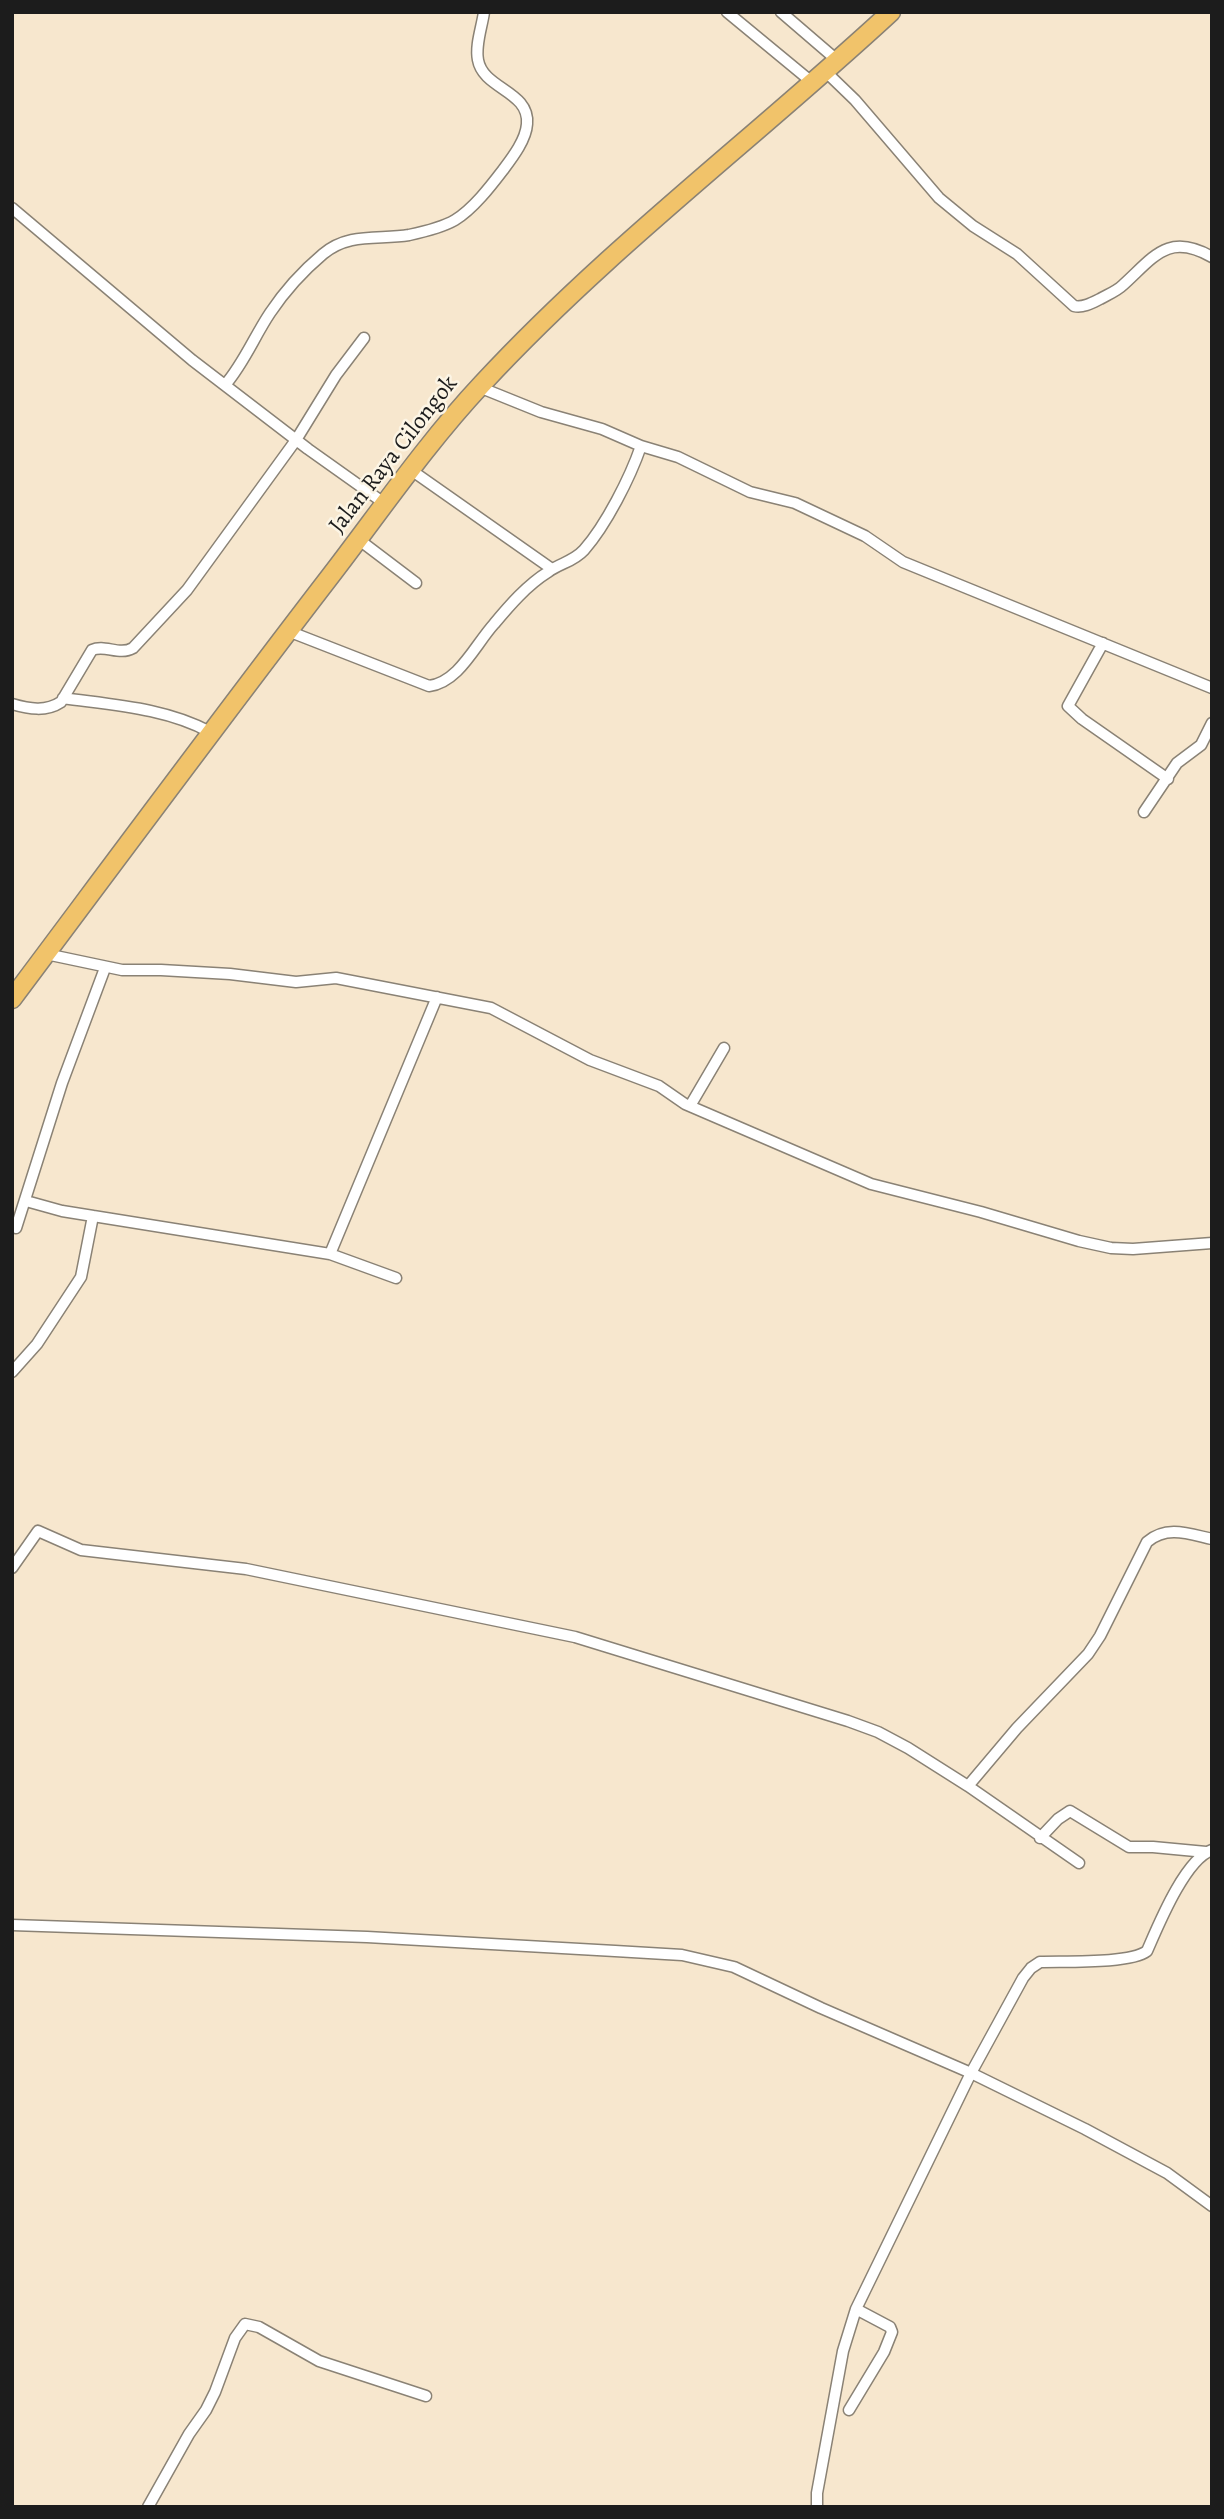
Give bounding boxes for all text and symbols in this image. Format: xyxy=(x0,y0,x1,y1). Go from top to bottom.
street label: Jalan Raya Cilongok xyxy=(323,370,465,540)

